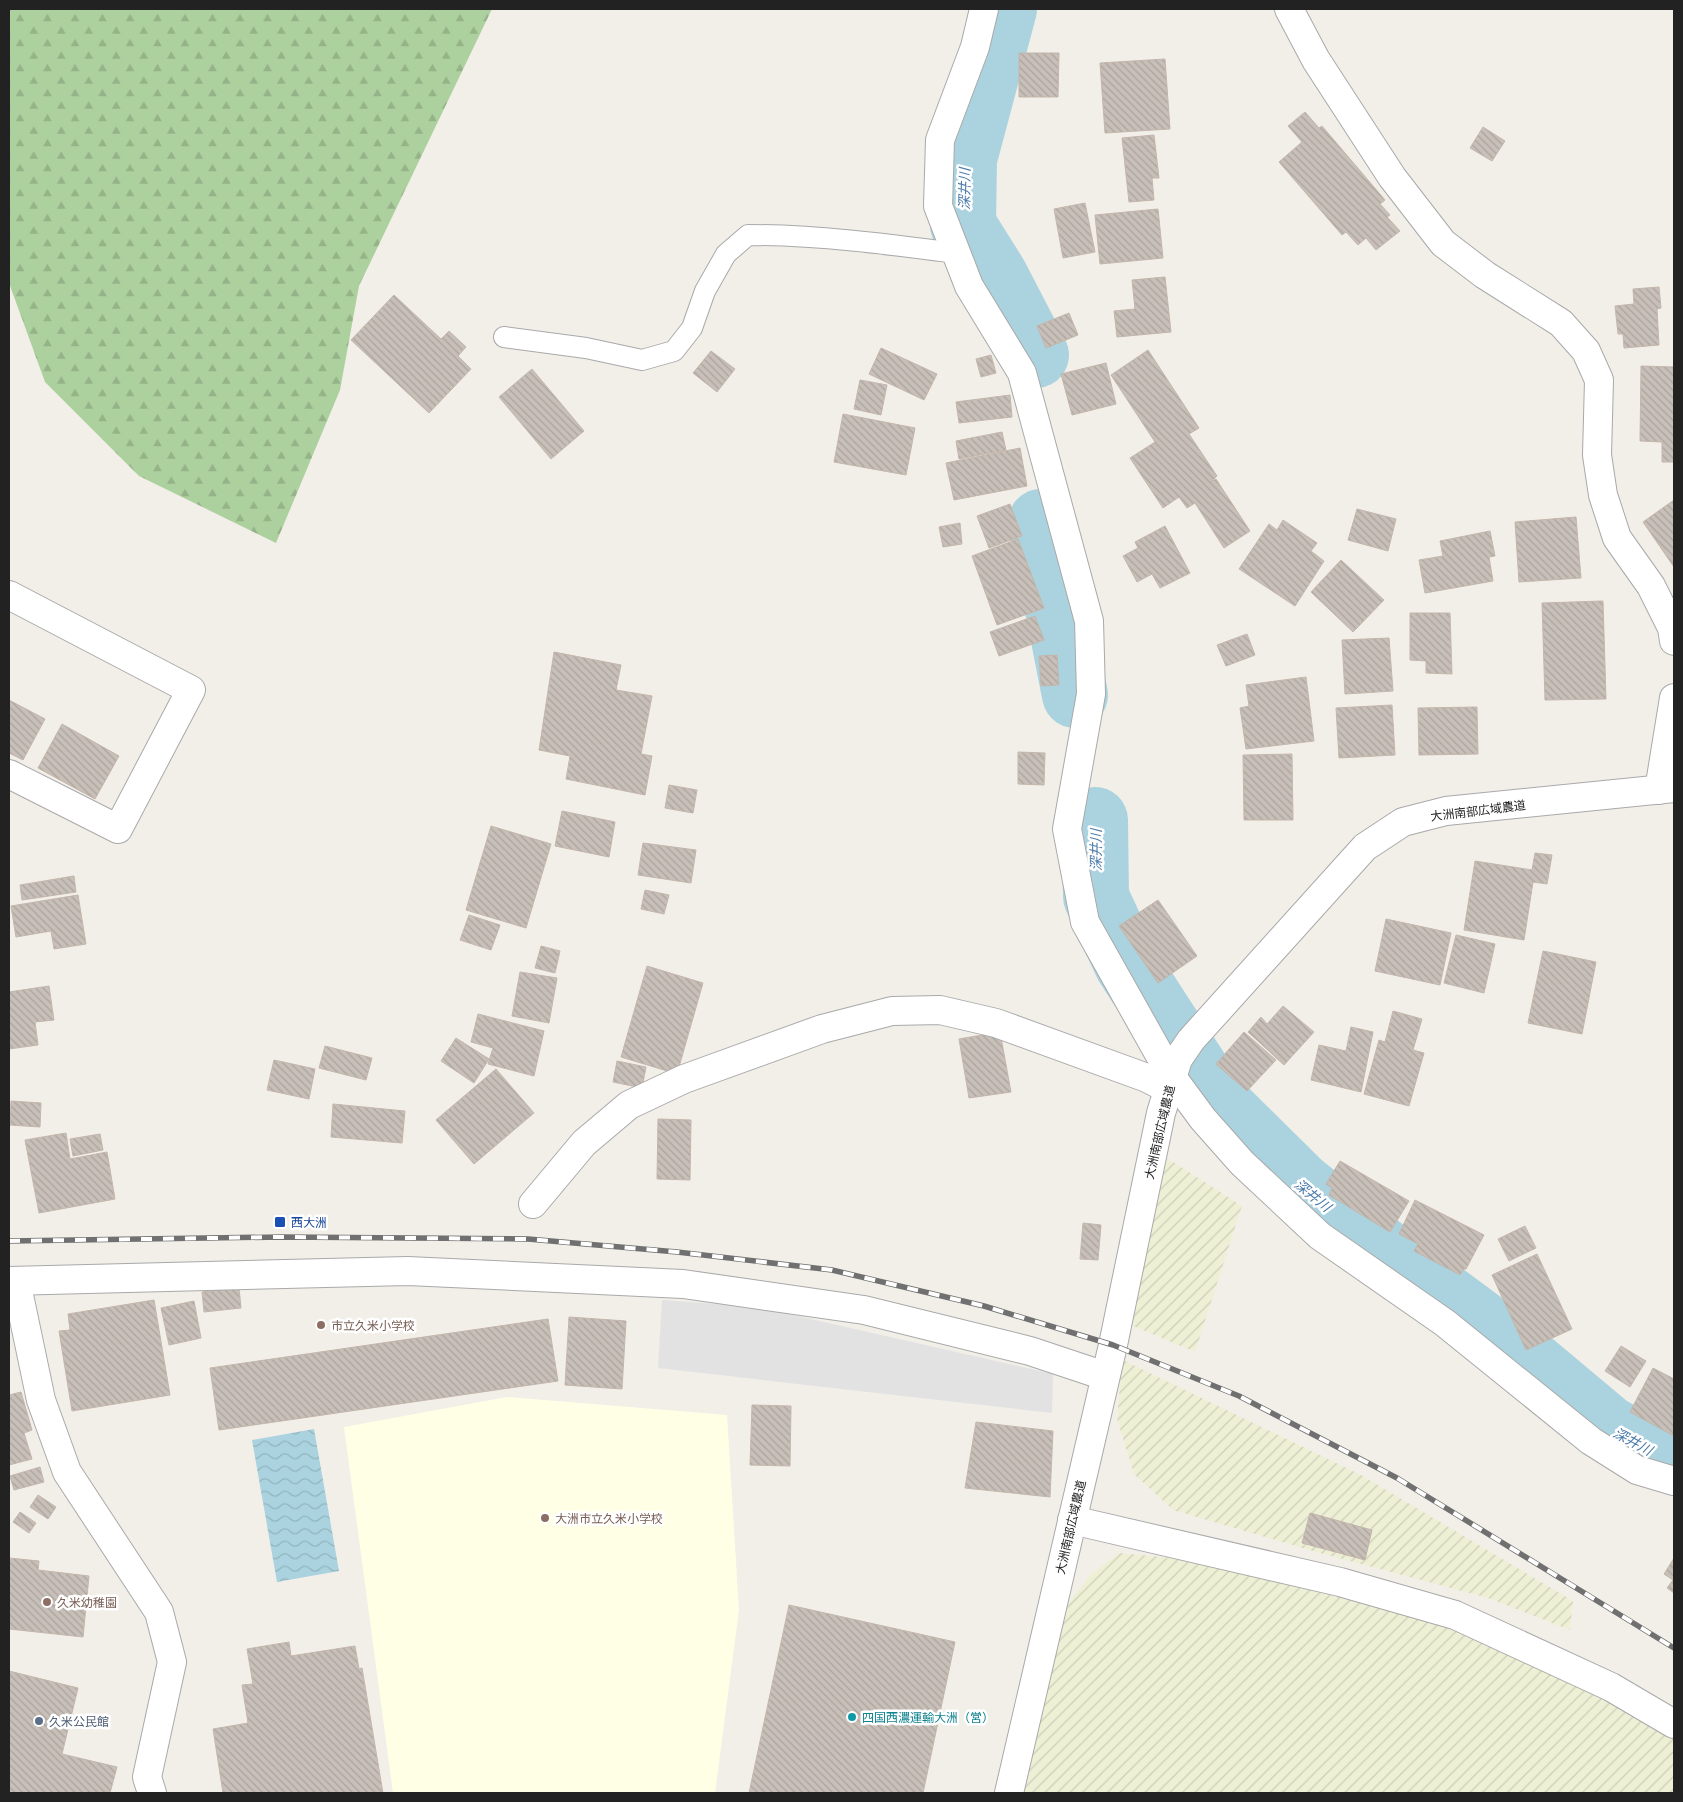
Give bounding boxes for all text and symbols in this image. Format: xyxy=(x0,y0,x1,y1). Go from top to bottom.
water label: 深井川 xyxy=(955,166,973,210)
street label: 大洲南部広域農道 xyxy=(1429,797,1527,823)
water label: 深井川 xyxy=(1087,827,1104,871)
street label: 大洲南部広域農道 xyxy=(1141,1084,1177,1180)
water label: 深井川 xyxy=(1291,1175,1336,1216)
marker: 西大洲 xyxy=(273,1215,287,1229)
place label: 西大洲 xyxy=(291,1215,327,1229)
place label: 市立久米小学校 xyxy=(331,1318,415,1332)
marker: 市立久米小学校 xyxy=(315,1319,327,1331)
water label: 深井川 xyxy=(1610,1424,1657,1459)
street label: 大洲南部広域農道 xyxy=(1052,1479,1088,1575)
place label: 大洲市立久米小学校 xyxy=(555,1511,663,1525)
marker: 大洲市立久米小学校 xyxy=(539,1512,551,1524)
place label: 久米幼稚園 xyxy=(57,1595,117,1609)
marker: 久米幼稚園 xyxy=(41,1596,53,1608)
place label: 四国西濃運輸大洲（営） xyxy=(862,1710,994,1724)
marker: 四国西濃運輸大洲（営） xyxy=(846,1711,858,1723)
place label: 久米公民館 xyxy=(49,1714,109,1728)
marker: 久米公民館 xyxy=(33,1715,45,1727)

